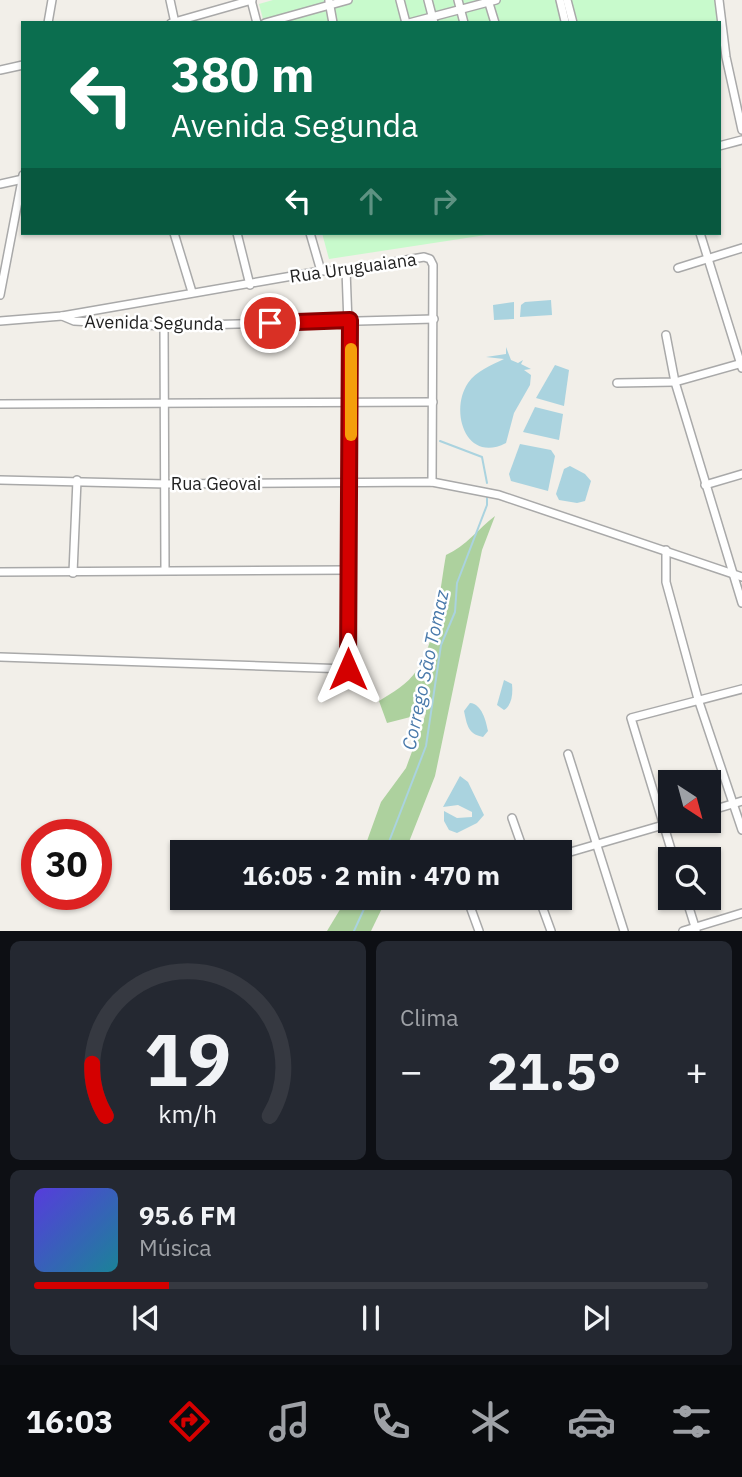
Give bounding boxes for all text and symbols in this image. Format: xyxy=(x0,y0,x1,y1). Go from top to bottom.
text: 380 m xyxy=(171,42,315,105)
icon: left xyxy=(56,49,147,140)
text: Avenida Segunda xyxy=(171,104,418,146)
icon: left xyxy=(279,182,317,220)
icon: ahead xyxy=(352,182,390,220)
icon: right xyxy=(425,182,463,220)
street label: Rua Uruguaiana xyxy=(288,247,418,288)
pin xyxy=(240,293,300,353)
icon: arrive xyxy=(251,304,289,342)
street label: Avenida Segunda xyxy=(84,310,224,335)
street label: Rua Geovai xyxy=(171,472,261,495)
water label: Corrego São Tomaz xyxy=(396,588,454,752)
position arrow xyxy=(311,632,385,706)
north arrow xyxy=(658,770,721,833)
map controls xyxy=(658,770,721,910)
speed limit sign: 30 xyxy=(21,819,112,910)
button: search xyxy=(658,847,721,910)
text: 16:05 · 2 min · 470 m xyxy=(242,858,500,892)
text: Clima xyxy=(400,1002,459,1032)
text: 19 xyxy=(144,1012,232,1107)
text: 21.5° xyxy=(487,1037,621,1104)
text: − xyxy=(400,1046,423,1095)
text: + xyxy=(685,1046,708,1095)
text: km/h xyxy=(159,1097,217,1130)
text: 95.6 FM xyxy=(139,1198,237,1232)
text: Música xyxy=(139,1232,212,1262)
icon: previous xyxy=(127,1299,165,1337)
icon: pause xyxy=(352,1299,390,1337)
icon: next xyxy=(577,1299,615,1337)
icon: directions xyxy=(165,1397,214,1446)
icon: music xyxy=(265,1397,314,1446)
icon: phone xyxy=(366,1397,415,1446)
icon: climate xyxy=(466,1397,515,1446)
icon: car xyxy=(567,1397,616,1446)
icon: filters xyxy=(667,1397,716,1446)
text: 16:03 xyxy=(26,1400,113,1442)

